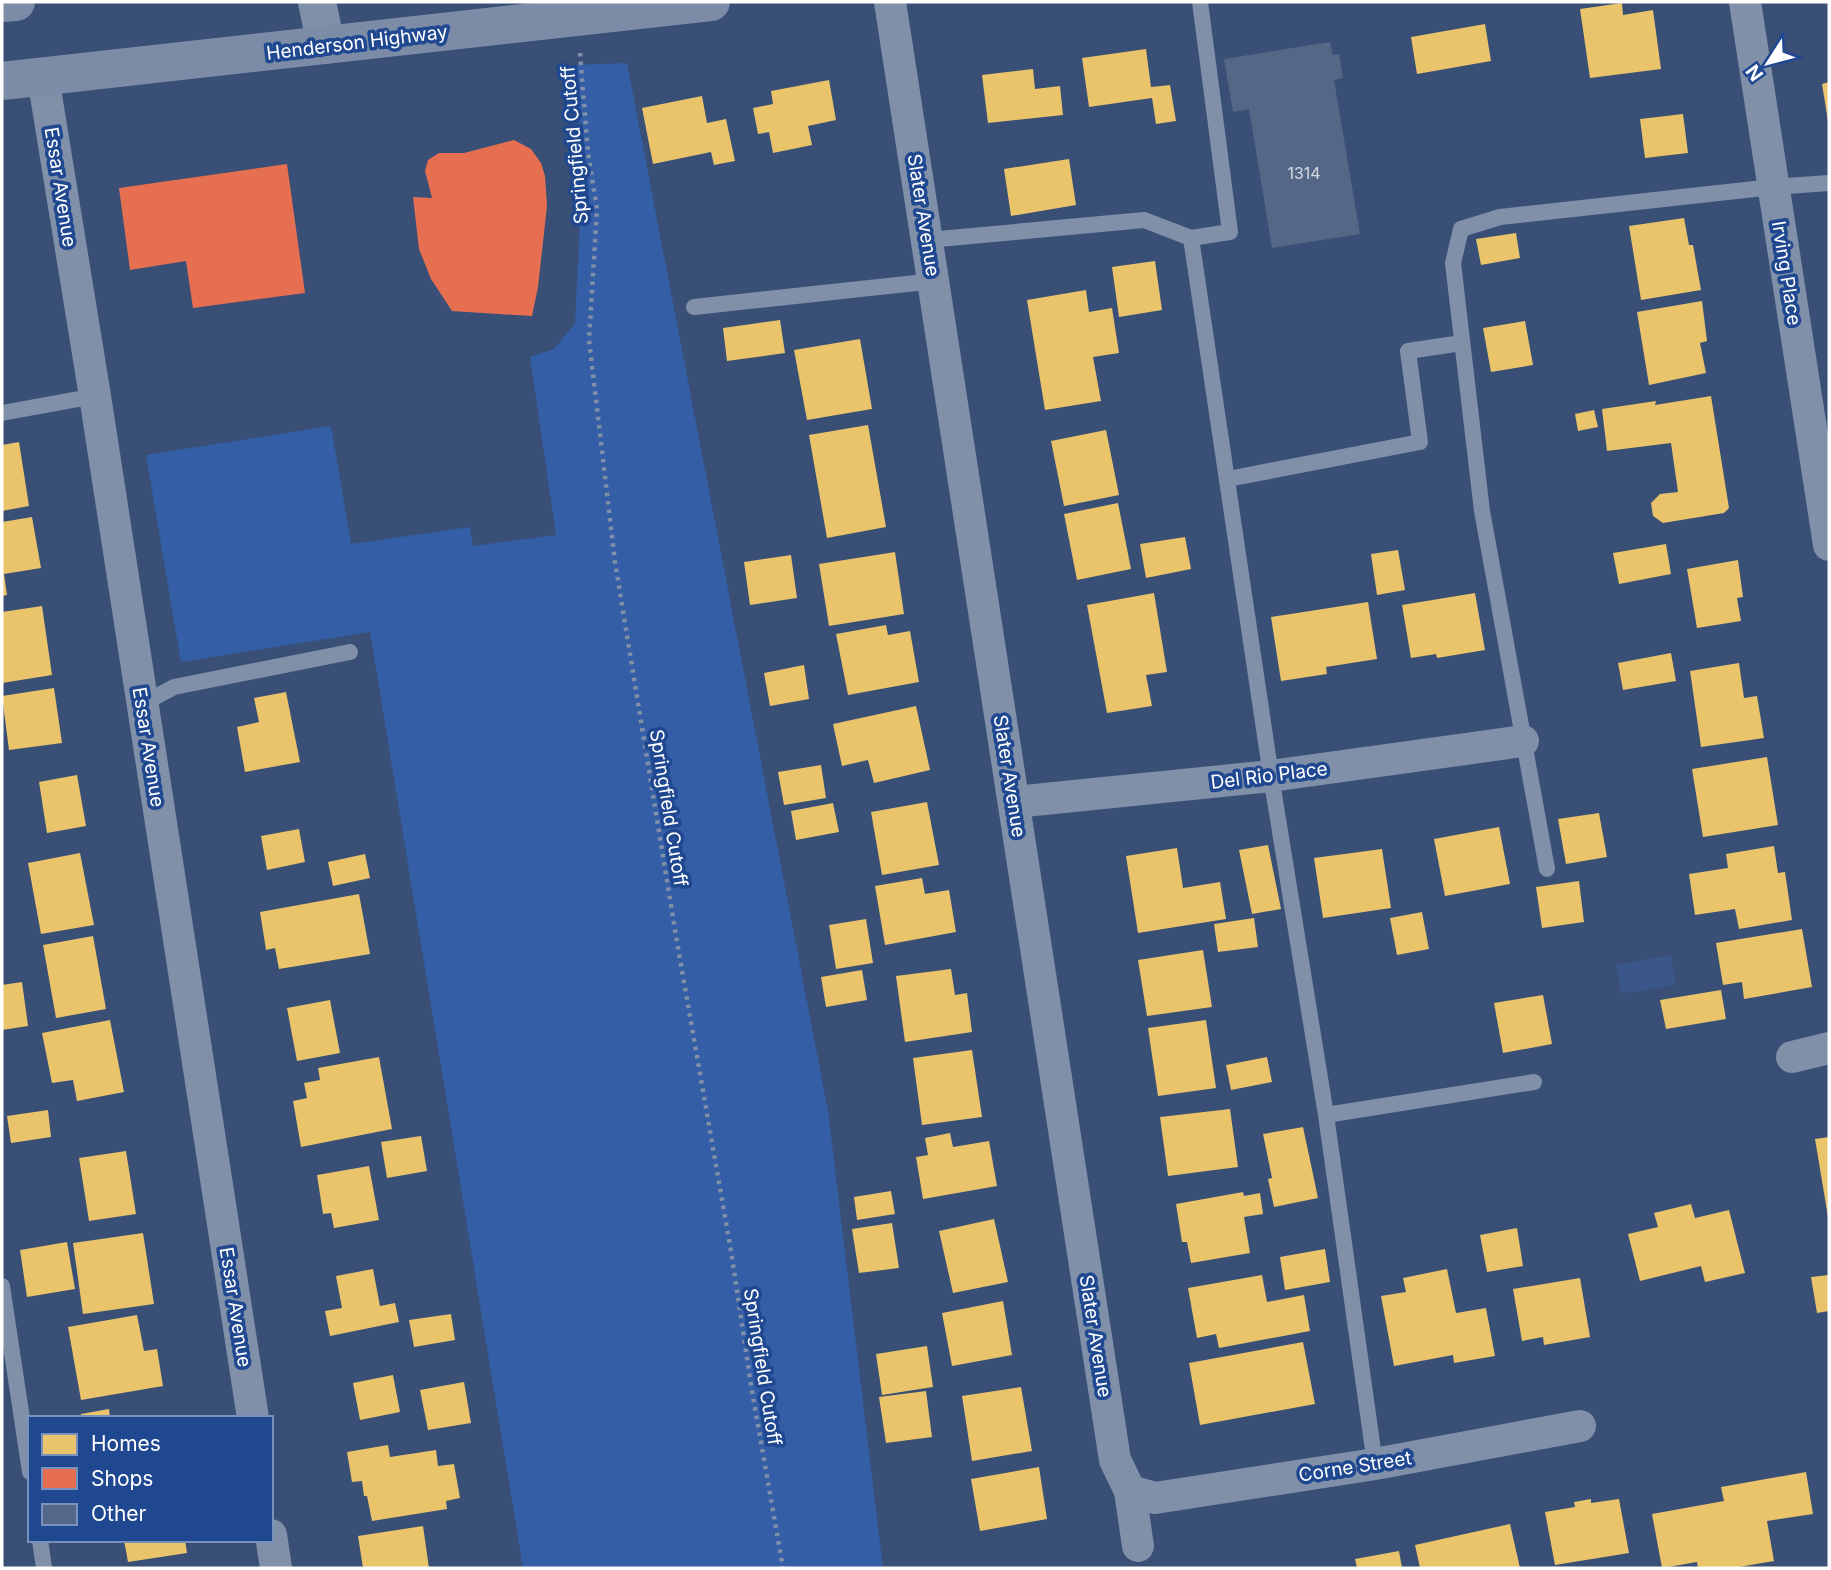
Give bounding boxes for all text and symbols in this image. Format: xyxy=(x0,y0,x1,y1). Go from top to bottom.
street label: Henderson Highway xyxy=(265,20,449,65)
north arrow xyxy=(1733,28,1803,98)
text: N xyxy=(1741,60,1768,85)
street label: Springfield Cutoff xyxy=(556,65,593,225)
street label: Essar Avenue xyxy=(40,125,81,249)
street label: Slater Avenue xyxy=(902,152,945,278)
house number: 1314 xyxy=(1287,163,1321,183)
street label: Irving Place xyxy=(1767,219,1806,327)
street label: Essar Avenue xyxy=(128,685,169,809)
street label: Slater Avenue xyxy=(988,713,1031,839)
street label: Springfield Cutoff xyxy=(645,728,692,888)
street label: Del Rio Place xyxy=(1209,757,1329,794)
street label: Essar Avenue xyxy=(215,1245,256,1369)
street label: Slater Avenue xyxy=(1074,1273,1117,1399)
street label: Springfield Cutoff xyxy=(739,1287,786,1447)
legend xyxy=(28,1416,273,1542)
text: Homes xyxy=(91,1431,161,1456)
street label: Corne Street xyxy=(1297,1446,1413,1487)
text: Shops xyxy=(91,1466,153,1491)
text: Other xyxy=(91,1501,147,1526)

